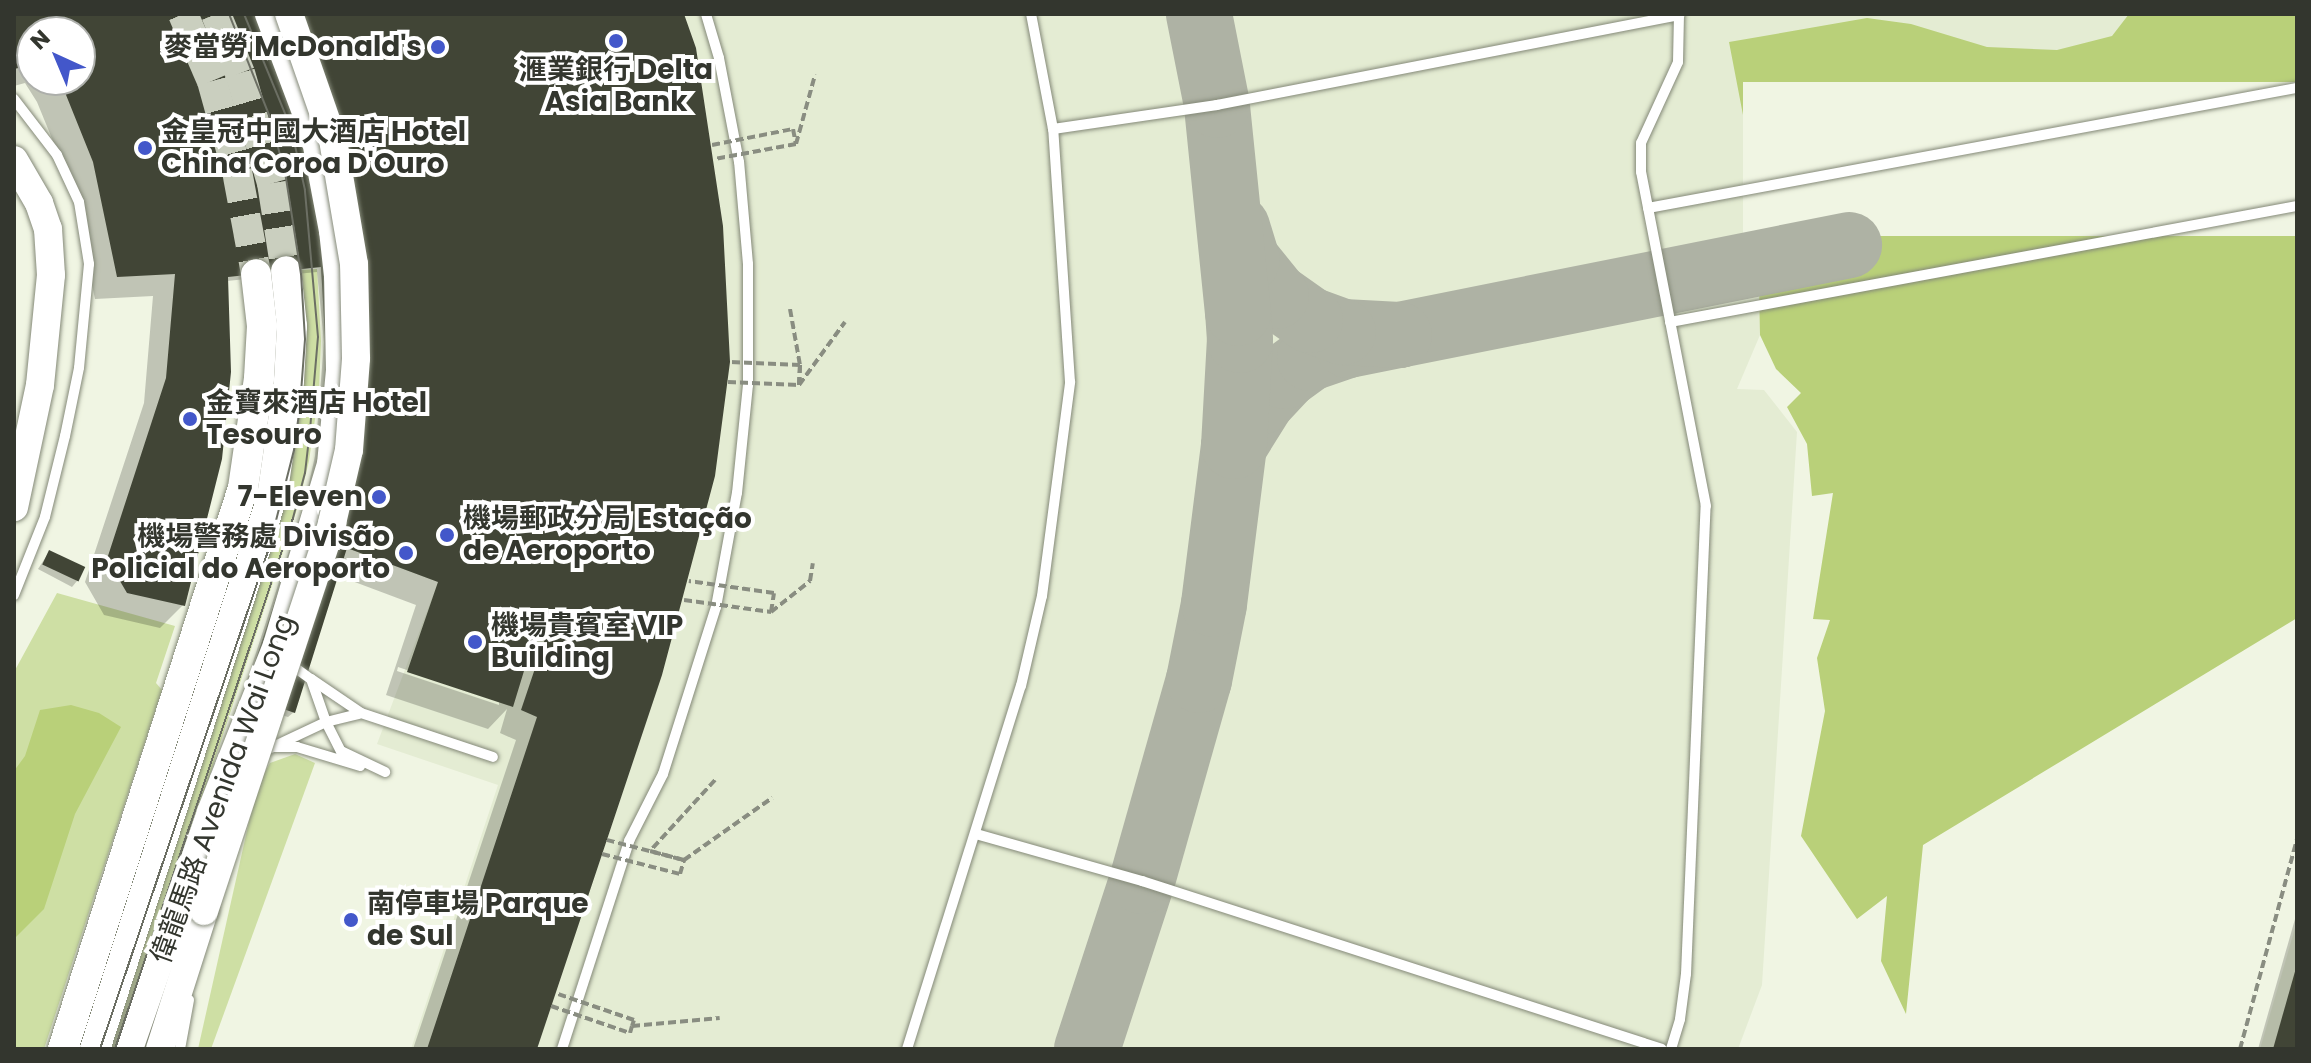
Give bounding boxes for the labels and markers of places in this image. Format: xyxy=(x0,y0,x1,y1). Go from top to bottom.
place label: 麥當勞 McDonald's xyxy=(164,30,422,64)
marker: 滙業銀行 Delta Asia Bank xyxy=(607,32,625,50)
marker: 麥當勞 McDonald's xyxy=(429,38,447,56)
place label: 滙業銀行 Delta Asia Bank xyxy=(519,53,713,119)
place label: 金皇冠中國大酒店 Hotel China Coroa D'Ouro xyxy=(161,115,466,181)
marker: 金皇冠中國大酒店 Hotel China Coroa D'Ouro xyxy=(136,139,154,157)
place label: 金寶來酒店 Hotel Tesouro xyxy=(206,386,427,452)
marker: 金寶來酒店 Hotel Tesouro xyxy=(181,410,199,428)
place label: 7-Eleven xyxy=(237,480,363,514)
marker: 7-Eleven xyxy=(370,488,388,506)
place label: 機場郵政分局 Estação de Aeroporto xyxy=(463,502,752,568)
place label: 機場警務處 Divisão Policial do Aeroporto xyxy=(91,520,390,586)
marker: 機場郵政分局 Estação de Aeroporto xyxy=(438,526,456,544)
marker: 機場警務處 Divisão Policial do Aeroporto xyxy=(397,544,415,562)
place label: 機場貴賓室 VIP Building xyxy=(491,609,683,675)
marker: 機場貴賓室 VIP Building xyxy=(466,633,484,651)
place label: 南停車場 Parque de Sul xyxy=(367,887,589,953)
marker: 南停車場 Parque de Sul xyxy=(342,911,360,929)

